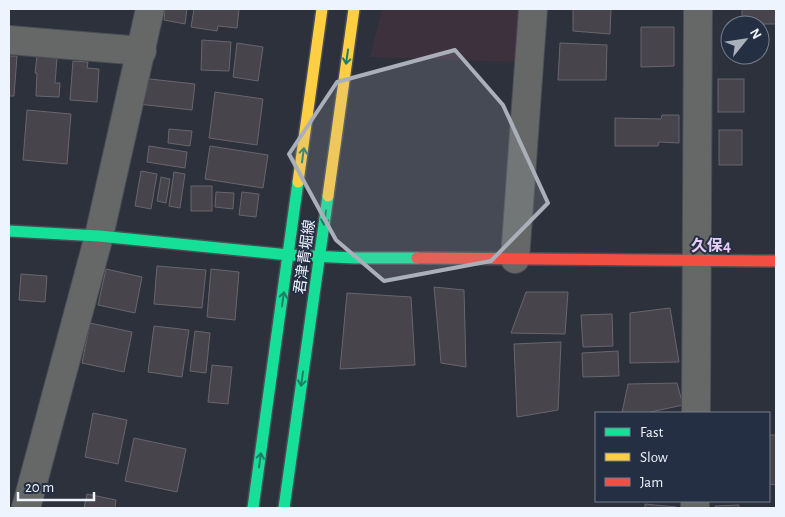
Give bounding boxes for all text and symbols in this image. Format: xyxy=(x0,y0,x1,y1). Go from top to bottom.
north arrow xyxy=(720,15,770,65)
text: N xyxy=(747,26,764,42)
one-way arrow xyxy=(342,49,352,65)
one-way arrow xyxy=(298,147,308,163)
one-way arrow xyxy=(320,210,330,226)
street label: 君津青堀線 xyxy=(291,219,318,295)
district label: 久保4 xyxy=(691,237,731,254)
one-way arrow xyxy=(278,291,288,307)
one-way arrow xyxy=(297,371,307,387)
legend xyxy=(595,412,770,502)
text: Fast xyxy=(640,425,664,440)
text: Slow xyxy=(640,450,668,465)
one-way arrow xyxy=(255,452,265,468)
scale bar xyxy=(18,470,94,502)
text: Jam xyxy=(640,475,663,490)
text: 20 m xyxy=(25,480,54,495)

